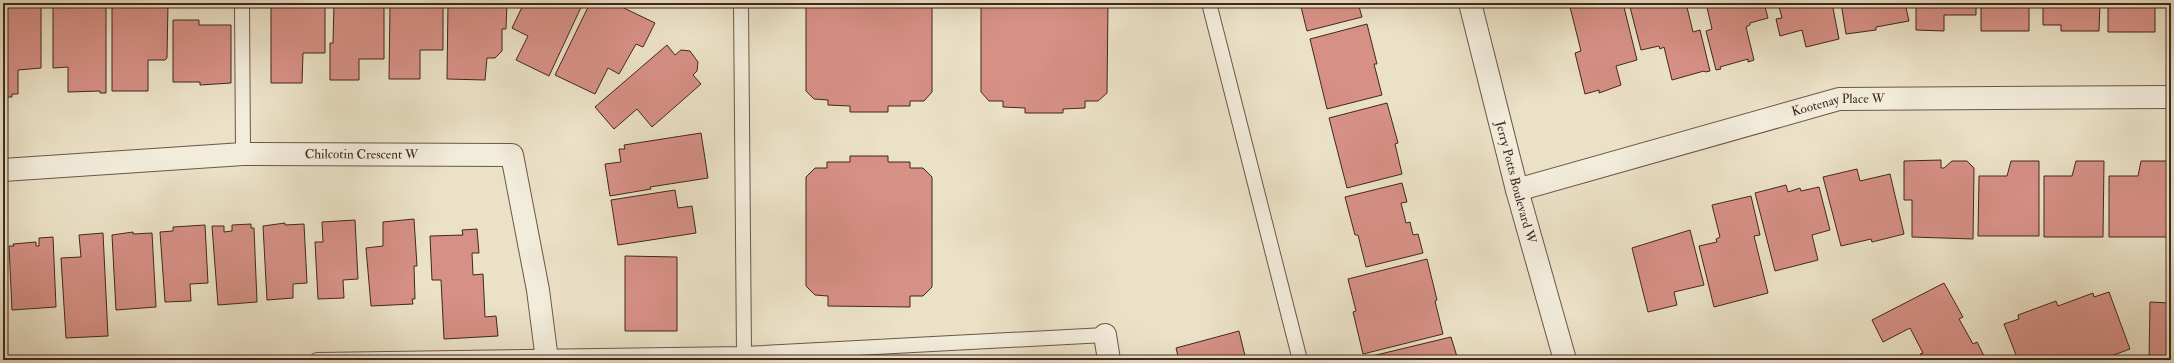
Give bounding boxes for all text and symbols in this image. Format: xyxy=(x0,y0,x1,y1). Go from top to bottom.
street label: Kootenay Place W xyxy=(1790,91,1885,120)
street label: Jerry Potts Boulevard W xyxy=(1492,118,1540,246)
street label: Chilcotin Crescent W xyxy=(305,146,419,163)

